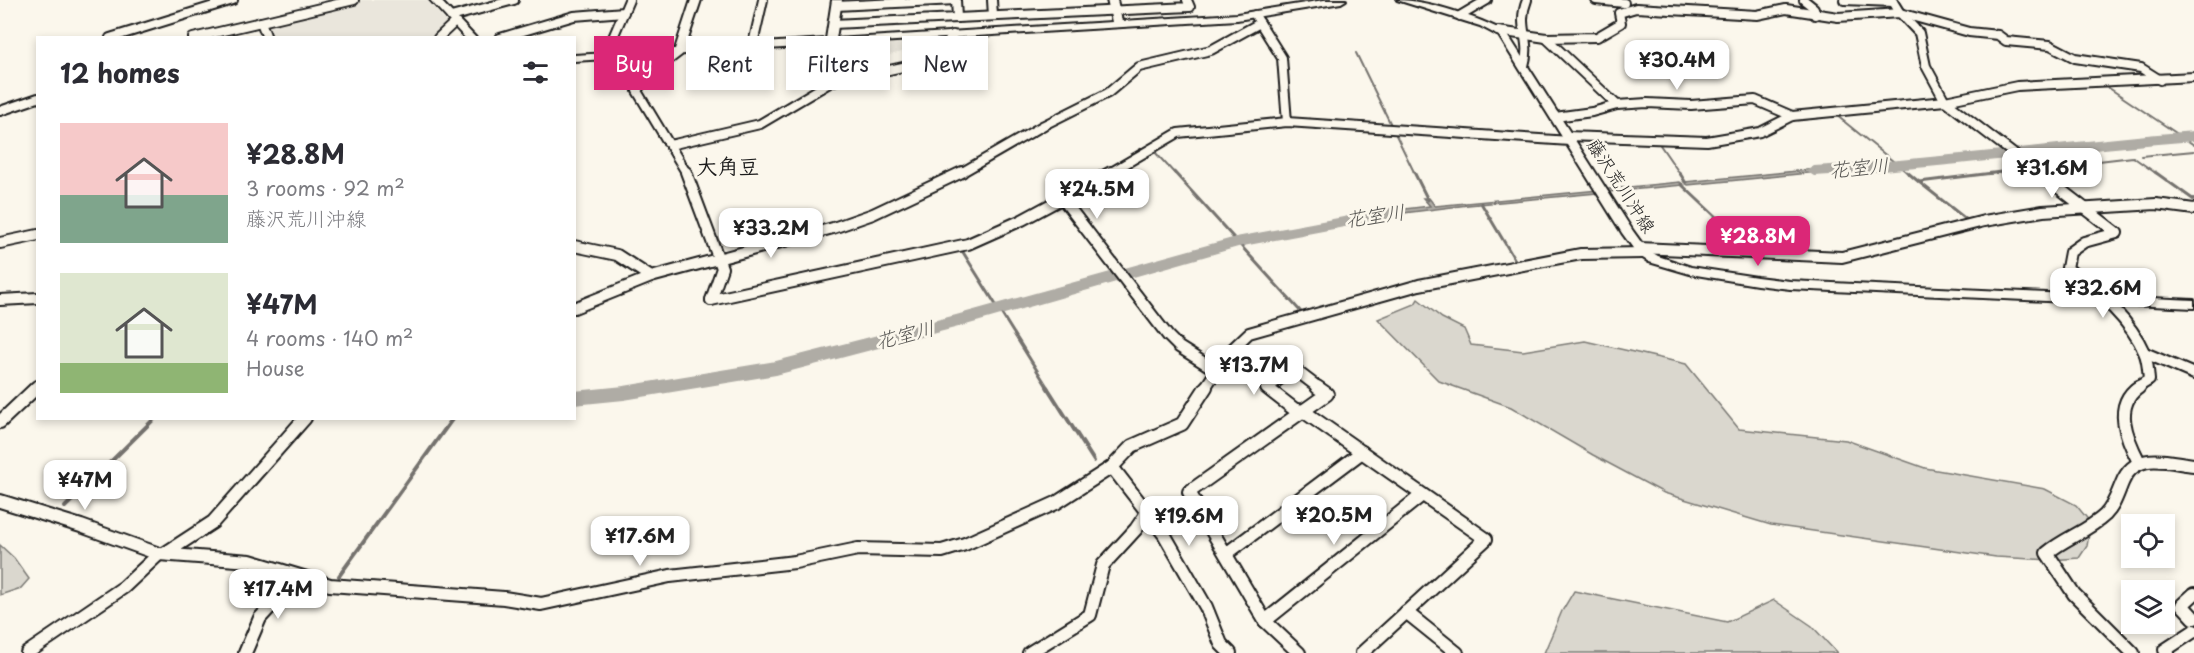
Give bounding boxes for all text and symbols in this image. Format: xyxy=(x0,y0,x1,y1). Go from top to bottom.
chip: Buy xyxy=(594,36,674,90)
chip: Rent xyxy=(686,36,774,90)
chip: Filters xyxy=(786,36,890,90)
chip: New xyxy=(902,36,988,90)
pin: ¥30.4M xyxy=(1628,40,1726,91)
text: ¥30.4M xyxy=(1638,44,1716,74)
text: 12 homes xyxy=(60,53,180,92)
icon: filters xyxy=(519,56,552,89)
street label: 藤沢荒川沖線 xyxy=(1582,133,1663,238)
text: ¥28.8M xyxy=(246,134,345,173)
icon: home xyxy=(108,147,180,219)
pin: ¥31.6M xyxy=(2003,148,2101,199)
district label: 大角豆 xyxy=(697,149,760,181)
water label: 花室川 xyxy=(1828,149,1890,185)
text: ¥31.6M xyxy=(2016,152,2088,182)
pin: ¥24.5M xyxy=(1048,169,1146,220)
text: 3 rooms · 92 m² xyxy=(246,173,405,203)
text: ¥24.5M xyxy=(1059,173,1135,203)
water label: 花室川 xyxy=(1343,196,1407,234)
text: 藤沢荒川沖線 xyxy=(246,203,366,233)
pin: ¥33.2M xyxy=(722,208,820,259)
text: ¥33.2M xyxy=(733,212,809,242)
pin: ¥28.8M xyxy=(1709,216,1807,267)
text: ¥28.8M xyxy=(1720,220,1796,250)
pin: ¥32.6M xyxy=(2054,268,2152,319)
text: ¥32.6M xyxy=(2064,272,2142,302)
text: ¥47M xyxy=(246,284,317,323)
icon: home xyxy=(108,297,180,369)
water label: 花室川 xyxy=(872,312,937,356)
text: 4 rooms · 140 m² xyxy=(246,323,413,353)
pin: ¥13.7M xyxy=(1205,345,1303,396)
text: ¥13.7M xyxy=(1219,349,1289,379)
text: House xyxy=(246,353,305,383)
pin: ¥47M xyxy=(49,460,121,511)
text: ¥47M xyxy=(58,464,112,494)
pin: ¥20.5M xyxy=(1285,495,1383,546)
pin: ¥19.6M xyxy=(1140,496,1238,547)
text: ¥20.5M xyxy=(1296,499,1372,529)
text: ¥19.6M xyxy=(1154,500,1224,530)
map controls xyxy=(2121,514,2175,634)
button: locate xyxy=(2121,514,2175,568)
pin: ¥17.6M xyxy=(591,516,689,567)
text: ¥17.6M xyxy=(605,520,675,550)
pin: ¥17.4M xyxy=(229,569,327,620)
text: ¥17.4M xyxy=(243,573,313,603)
button: layers xyxy=(2121,580,2175,634)

